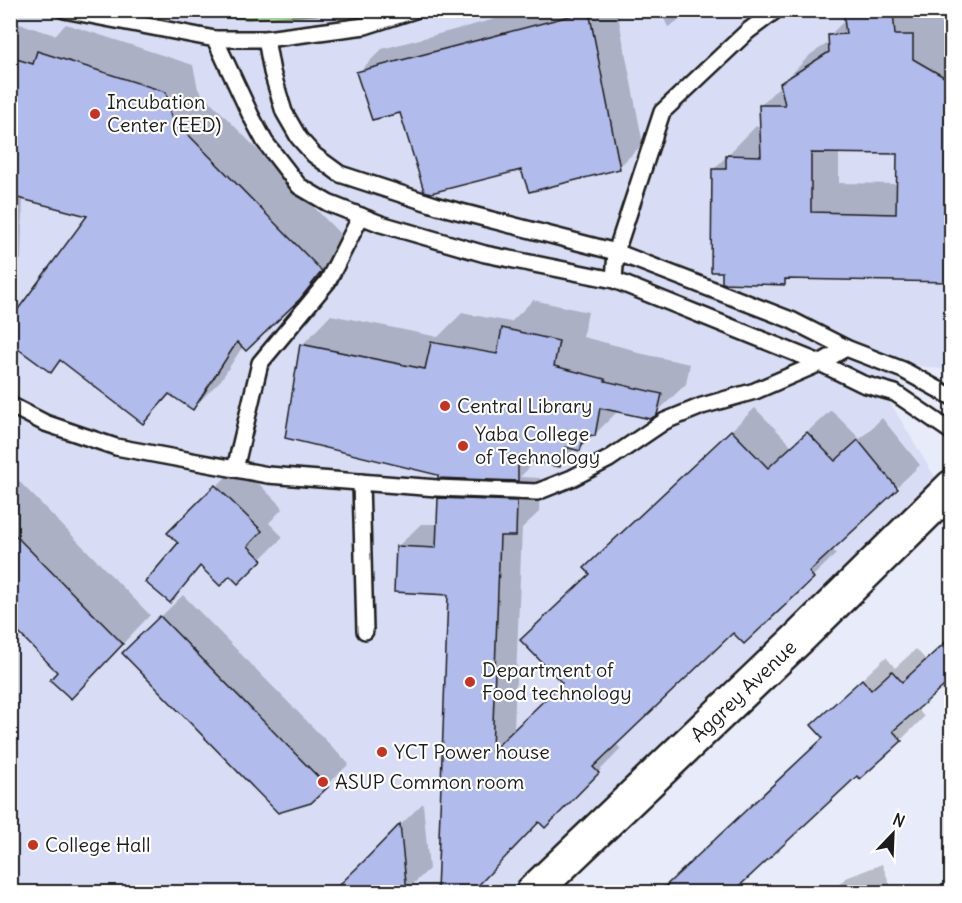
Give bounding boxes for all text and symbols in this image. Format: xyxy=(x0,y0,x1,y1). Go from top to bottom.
place label: Incubation Center (EED) xyxy=(107,89,221,137)
marker: Incubation Center (EED) xyxy=(88,107,102,121)
place label: Central Library xyxy=(457,393,592,418)
marker: Central Library xyxy=(438,399,452,413)
place label: Yaba College of Technology xyxy=(475,421,600,469)
marker: Yaba College of Technology xyxy=(456,439,470,453)
street label: Aggrey Avenue xyxy=(685,634,801,747)
place label: Department of Food technology xyxy=(482,657,632,705)
marker: Department of Food technology xyxy=(463,675,477,689)
place label: YCT Power house xyxy=(394,739,550,764)
marker: YCT Power house xyxy=(375,745,389,759)
place label: ASUP Common room xyxy=(335,769,524,794)
marker: ASUP Common room xyxy=(316,775,330,789)
north arrow xyxy=(863,804,923,864)
text: N xyxy=(890,809,908,832)
place label: College Hall xyxy=(45,832,150,857)
marker: College Hall xyxy=(26,838,40,852)

